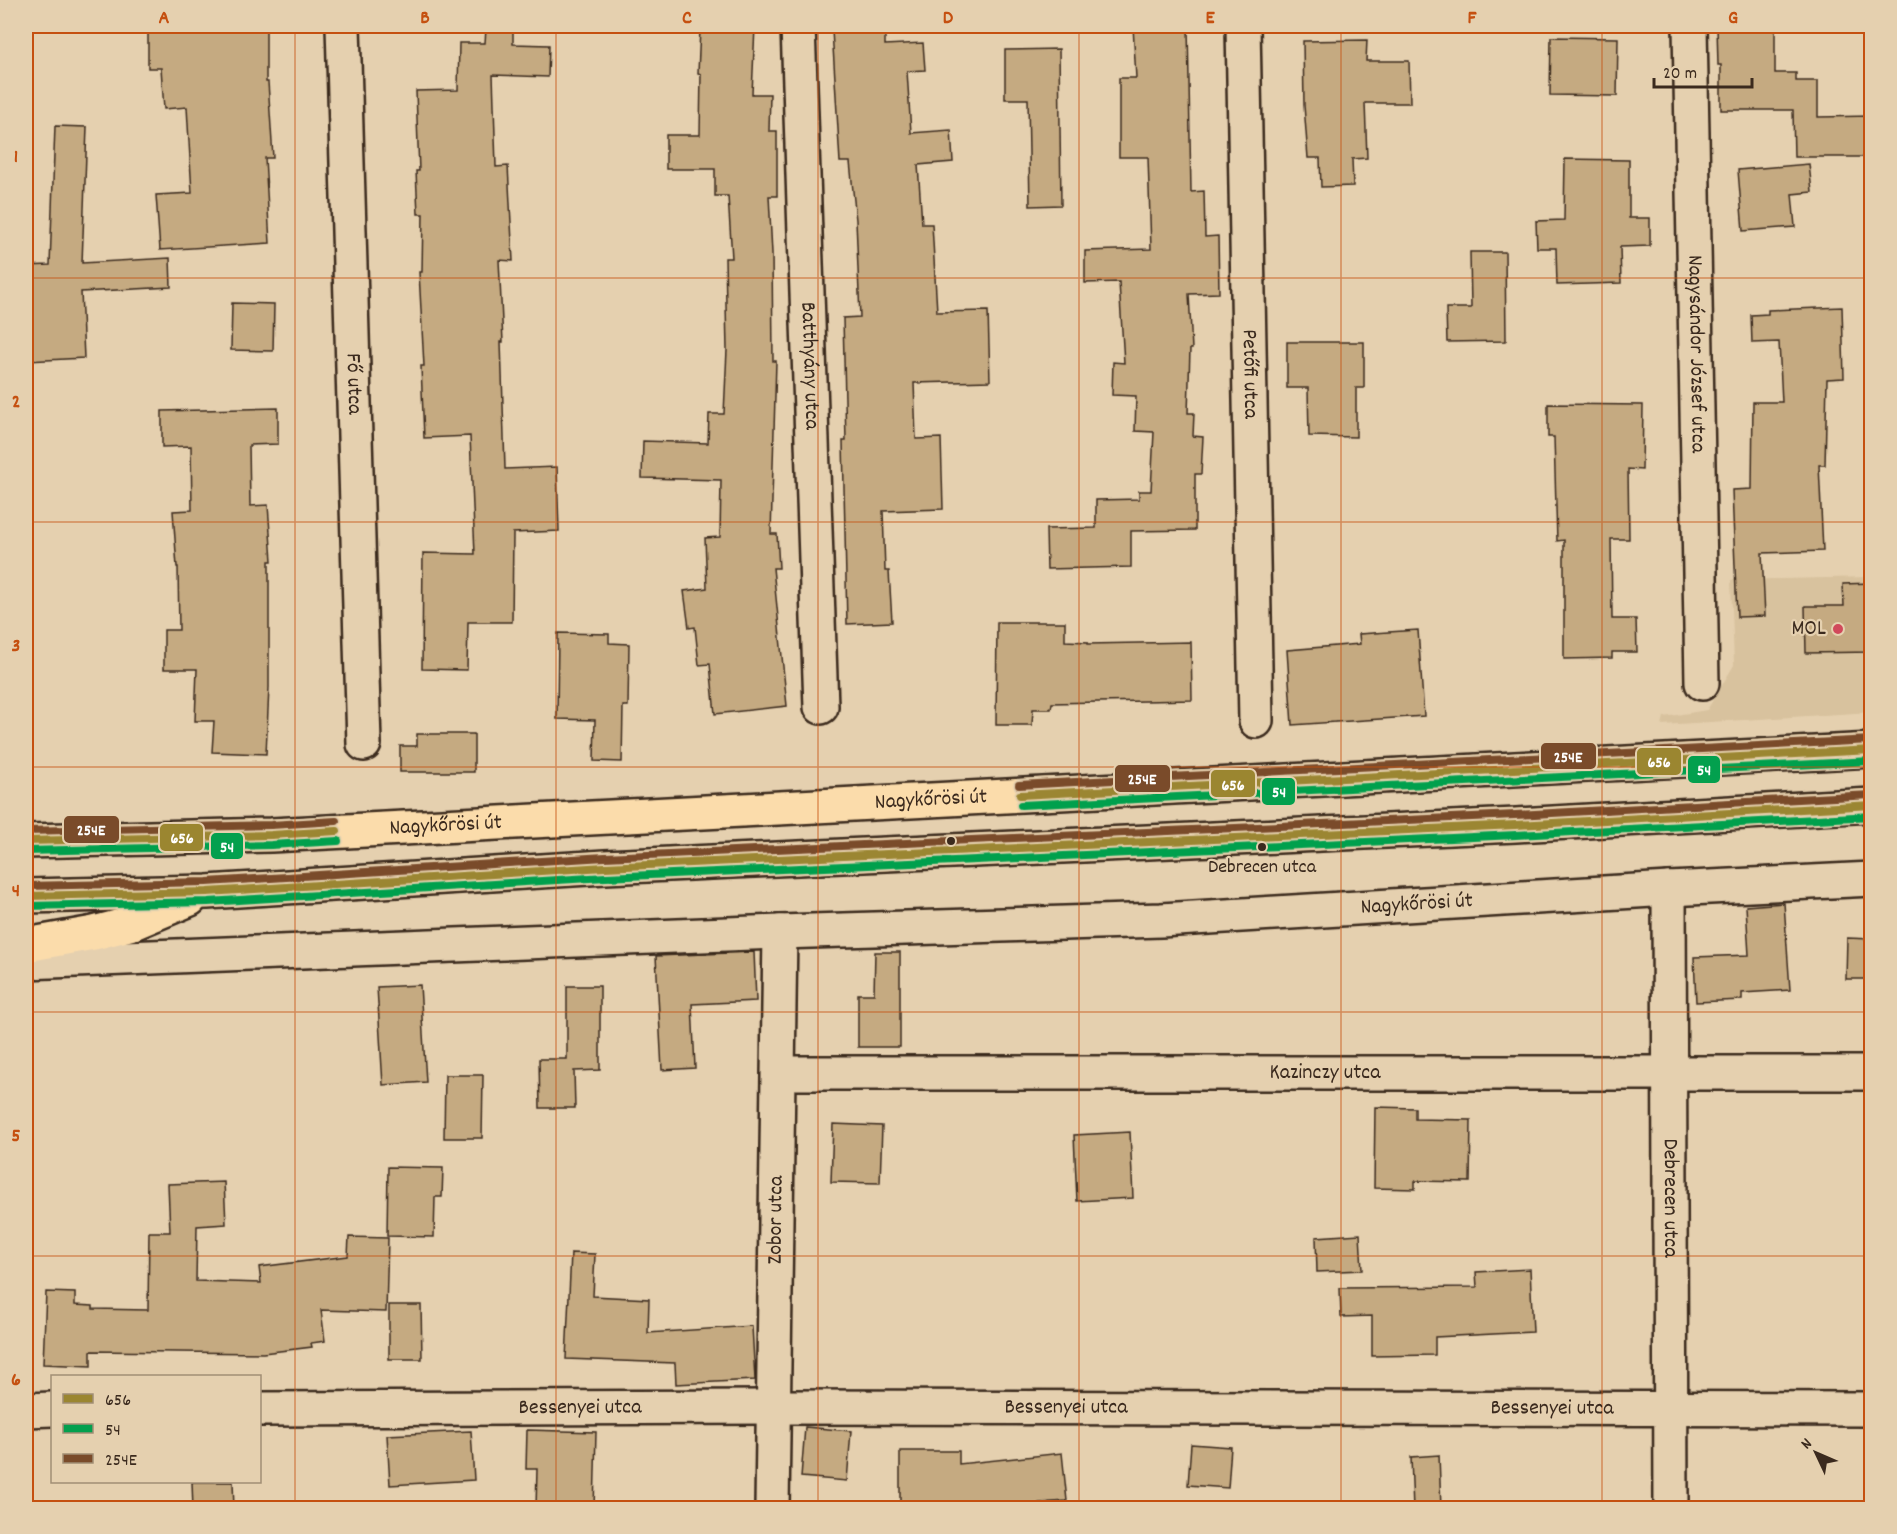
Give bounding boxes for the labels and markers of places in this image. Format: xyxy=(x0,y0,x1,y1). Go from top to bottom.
place label: MOL xyxy=(1791,614,1826,645)
marker: MOL xyxy=(1831,622,1845,636)
unlabelled marker xyxy=(945,835,957,847)
marker: Debrecen utca xyxy=(1256,841,1268,853)
place label: Debrecen utca xyxy=(1208,854,1317,882)

